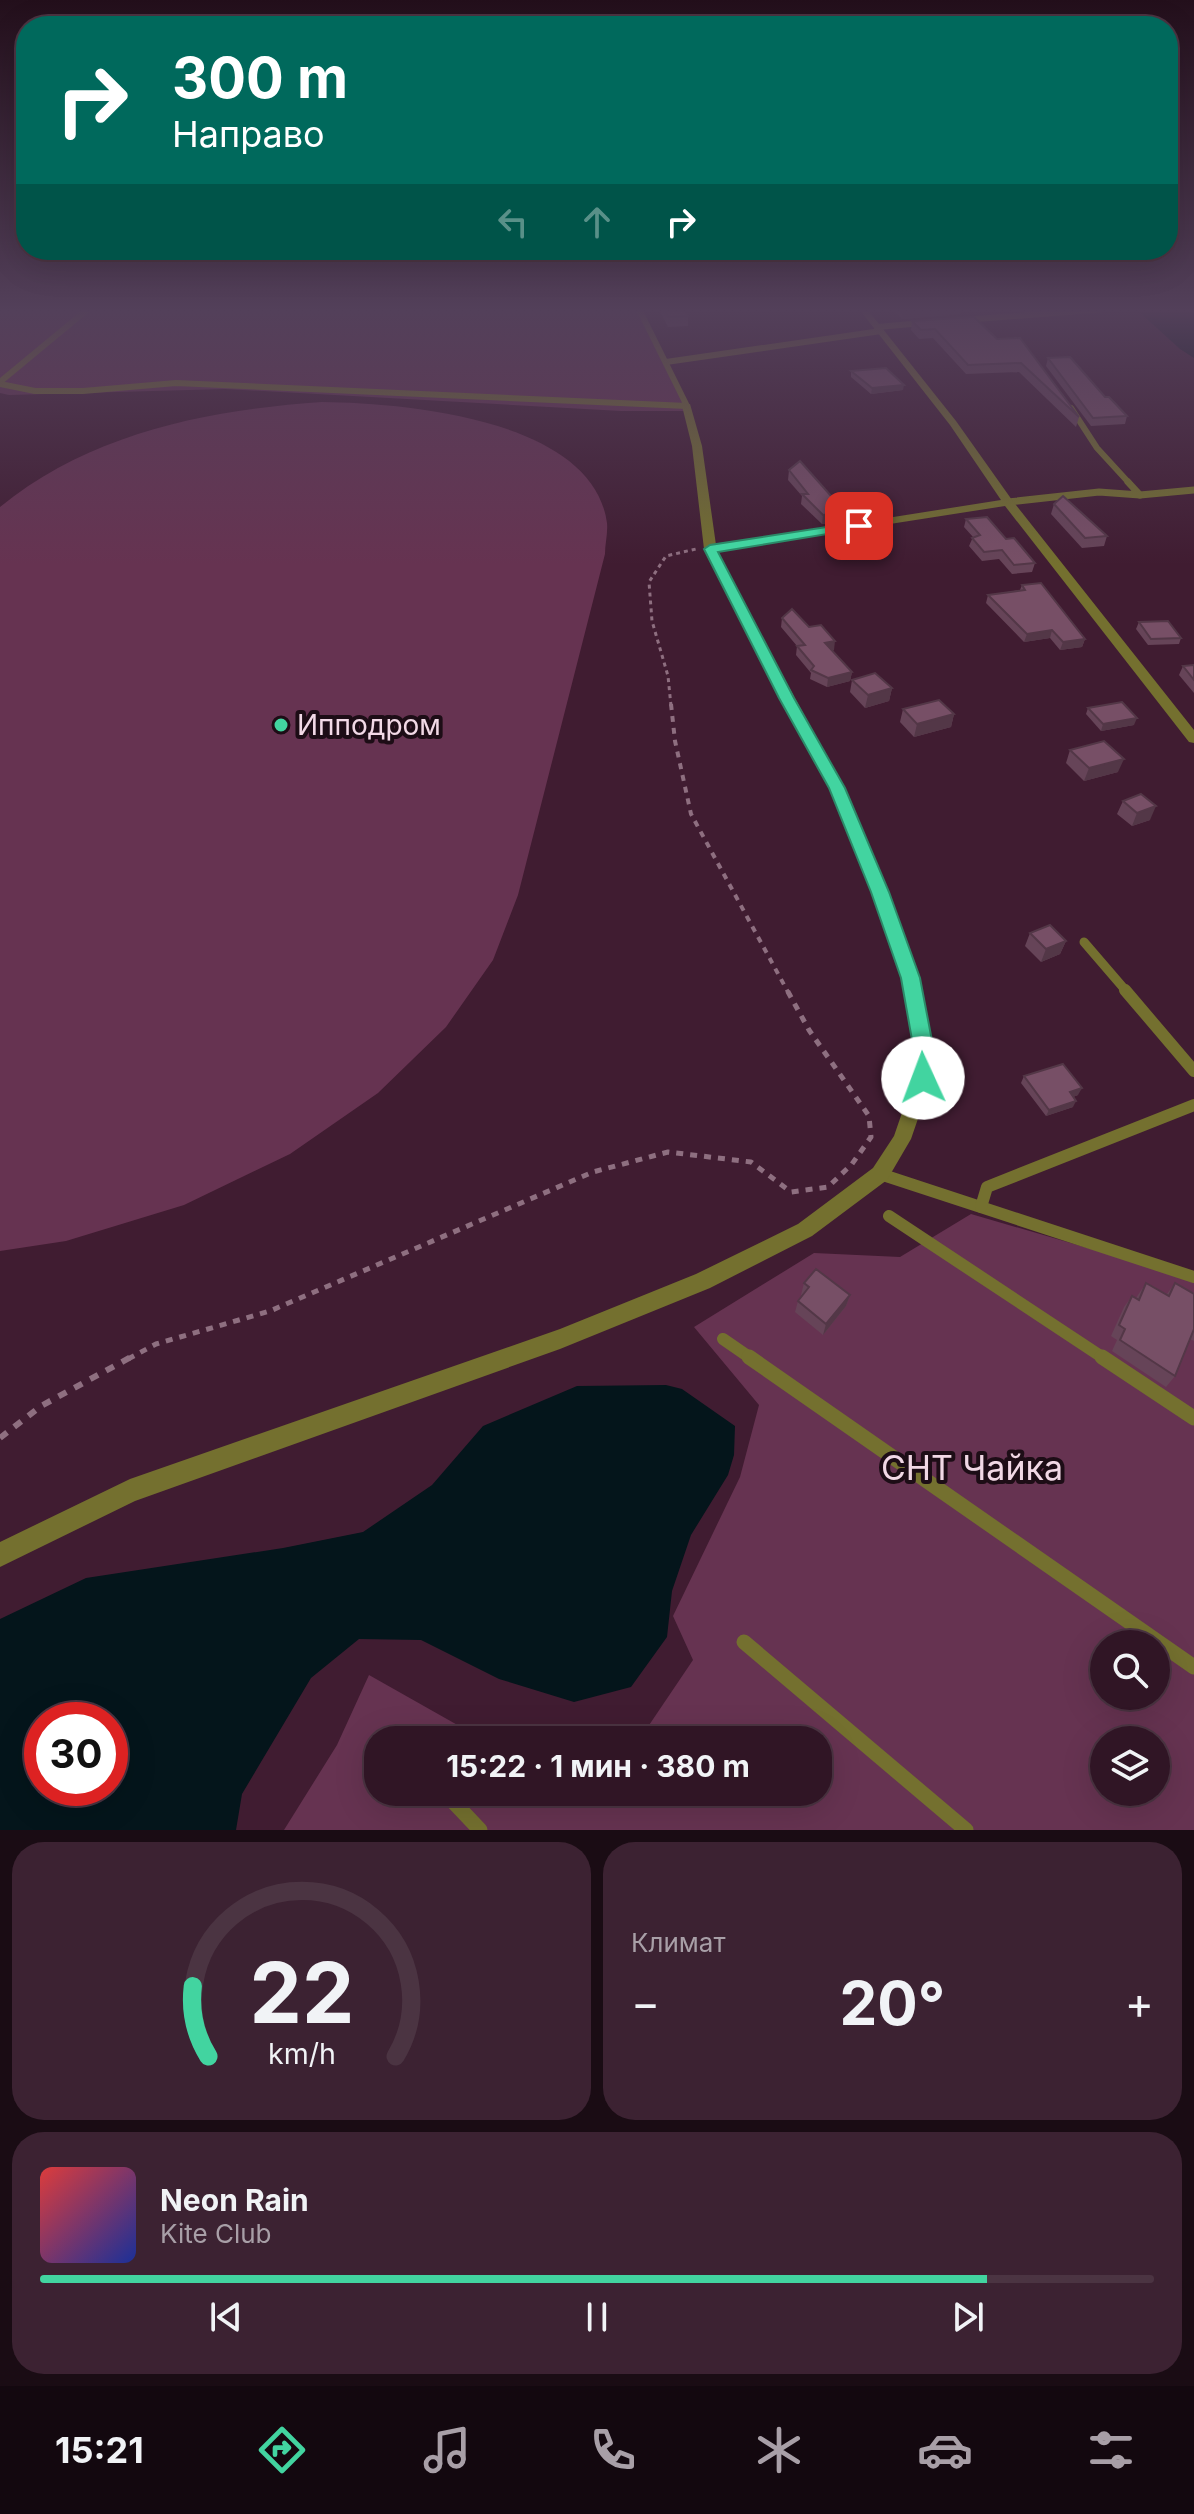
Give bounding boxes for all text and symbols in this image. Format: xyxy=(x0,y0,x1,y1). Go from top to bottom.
text: 300 m xyxy=(172,44,348,112)
icon: right xyxy=(40,48,144,152)
text: Направо xyxy=(172,112,325,156)
icon: left xyxy=(491,200,535,244)
icon: ahead xyxy=(575,200,619,244)
icon: right xyxy=(659,200,703,244)
pin xyxy=(825,492,893,560)
icon: arrive xyxy=(837,504,881,548)
place label: Ипподром xyxy=(297,708,441,742)
marker: Ипподром xyxy=(272,716,290,734)
position arrow xyxy=(881,1036,965,1120)
park label: СНТ Чайка xyxy=(881,1447,1063,1488)
map controls xyxy=(1090,1630,1170,1806)
button: search xyxy=(1090,1630,1170,1710)
speed limit sign: 30 xyxy=(24,1702,128,1806)
button: layers xyxy=(1090,1726,1170,1806)
text: 15:22 · 1 мин · 380 m xyxy=(446,1748,750,1784)
text: Климат xyxy=(631,1927,726,1958)
text: 22 xyxy=(249,1942,354,2043)
text: 20° xyxy=(840,1967,945,2039)
text: − xyxy=(631,1976,660,2030)
text: + xyxy=(1125,1976,1154,2030)
text: km/h xyxy=(268,2036,335,2071)
text: Neon Rain xyxy=(160,2182,309,2218)
text: Kite Club xyxy=(160,2218,271,2249)
icon: previous xyxy=(204,2295,248,2339)
icon: pause xyxy=(575,2295,619,2339)
icon: next xyxy=(946,2295,990,2339)
icon: directions xyxy=(254,2422,310,2478)
icon: music xyxy=(419,2422,475,2478)
icon: phone xyxy=(585,2422,641,2478)
icon: climate xyxy=(751,2422,807,2478)
icon: car xyxy=(917,2422,973,2478)
icon: filters xyxy=(1083,2422,1139,2478)
text: 15:21 xyxy=(55,2428,144,2472)

